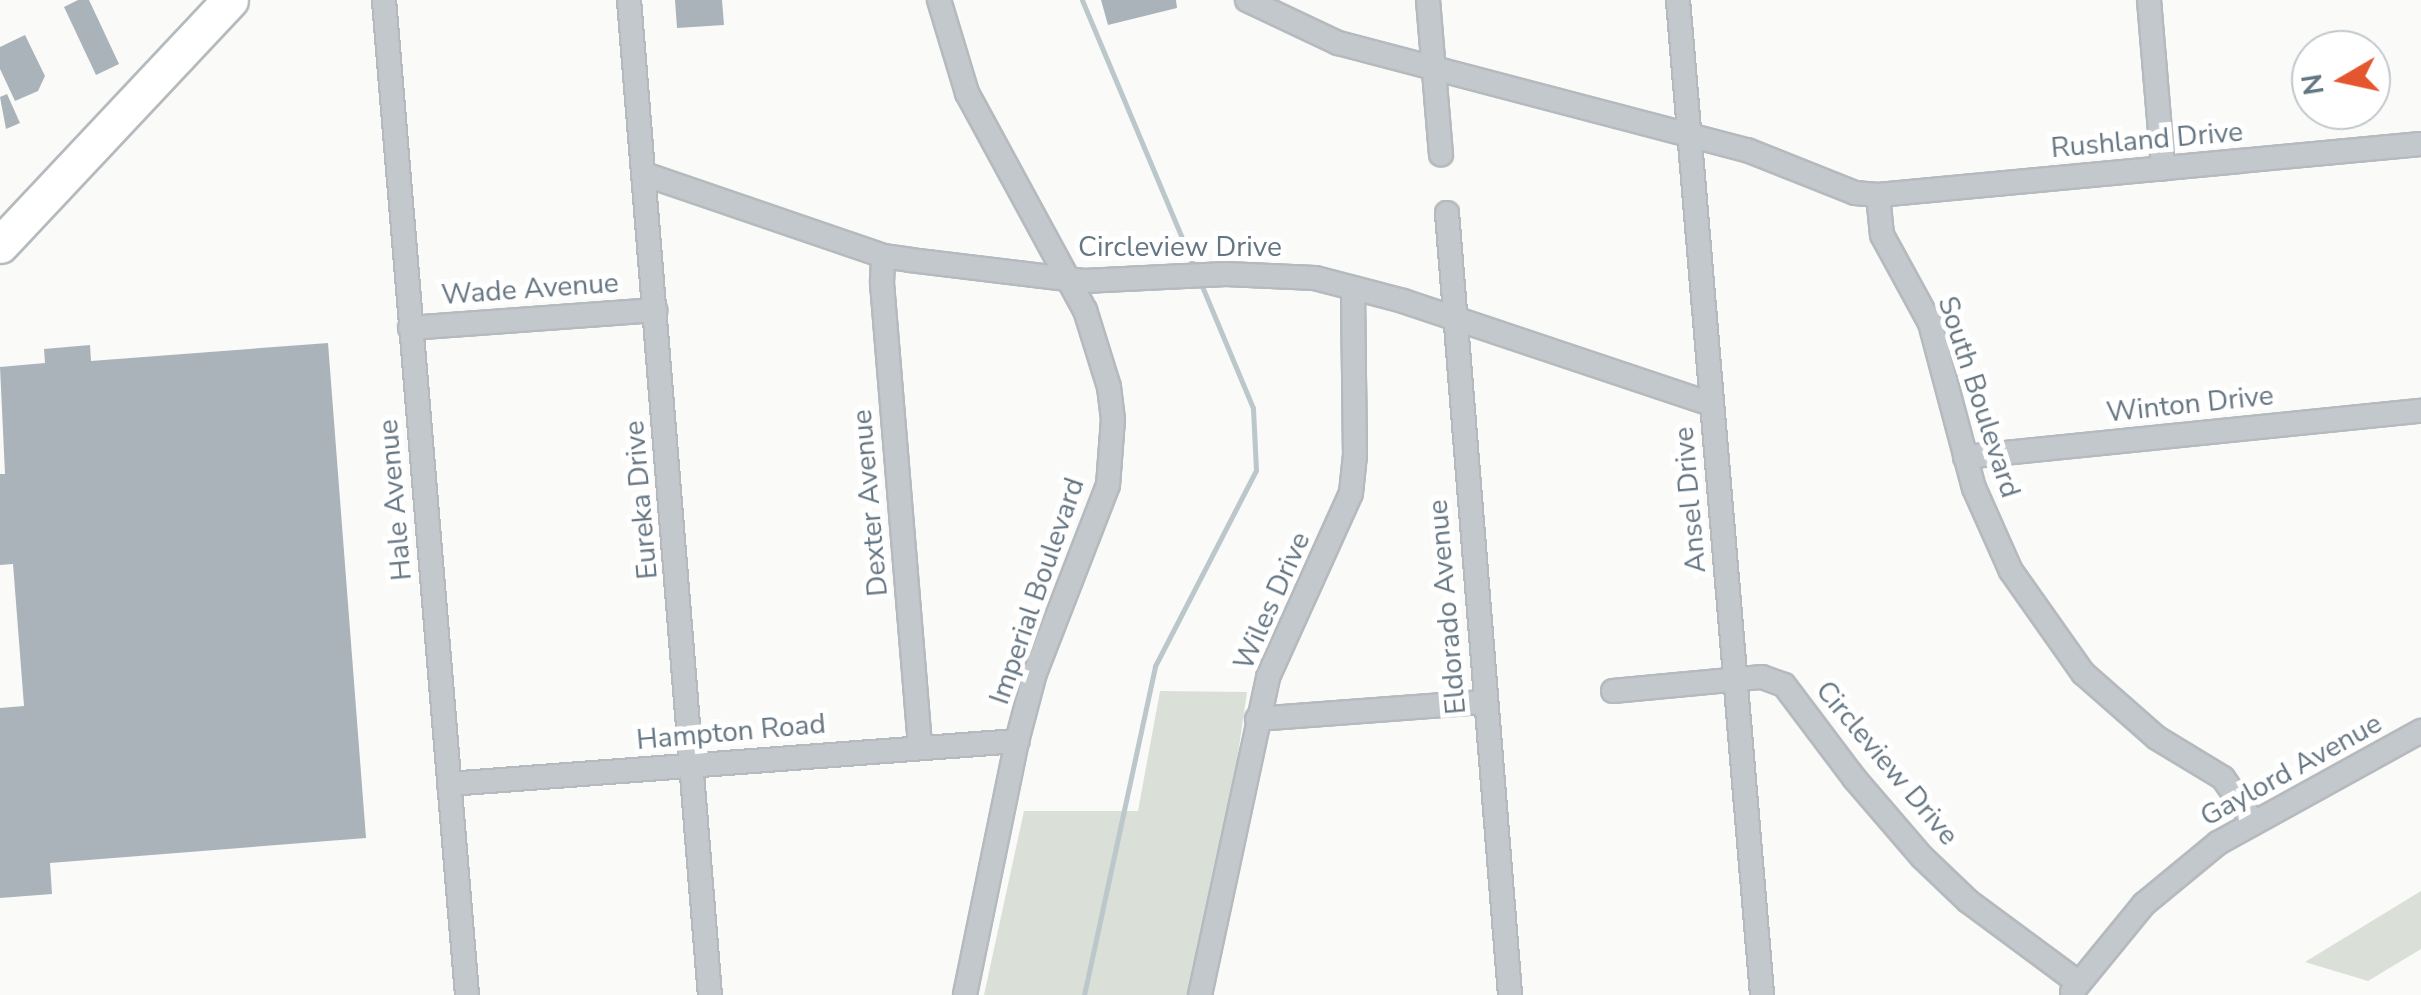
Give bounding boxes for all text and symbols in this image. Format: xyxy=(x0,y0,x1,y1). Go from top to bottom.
north arrow xyxy=(2291,30,2391,130)
text: N xyxy=(2293,71,2334,98)
street label: Rushland Drive xyxy=(2050,115,2244,165)
street label: Circleview Drive xyxy=(1078,230,1282,264)
street label: Wade Avenue xyxy=(440,266,620,312)
street label: South Boulevard xyxy=(1931,292,2027,502)
street label: Winton Drive xyxy=(2105,379,2275,429)
street label: Dexter Avenue xyxy=(845,408,895,598)
street label: Hale Avenue xyxy=(371,418,419,582)
street label: Eureka Drive xyxy=(617,419,665,581)
street label: Ansel Drive xyxy=(1667,426,1713,574)
street label: Imperial Boulevard xyxy=(982,473,1092,709)
street label: Eldorado Avenue xyxy=(1421,498,1473,716)
street label: Wiles Drive xyxy=(1227,527,1317,675)
street label: Circleview Drive xyxy=(1809,674,1965,852)
street label: Gaylord Avenue xyxy=(2195,706,2387,834)
street label: Hampton Road xyxy=(635,707,827,757)

